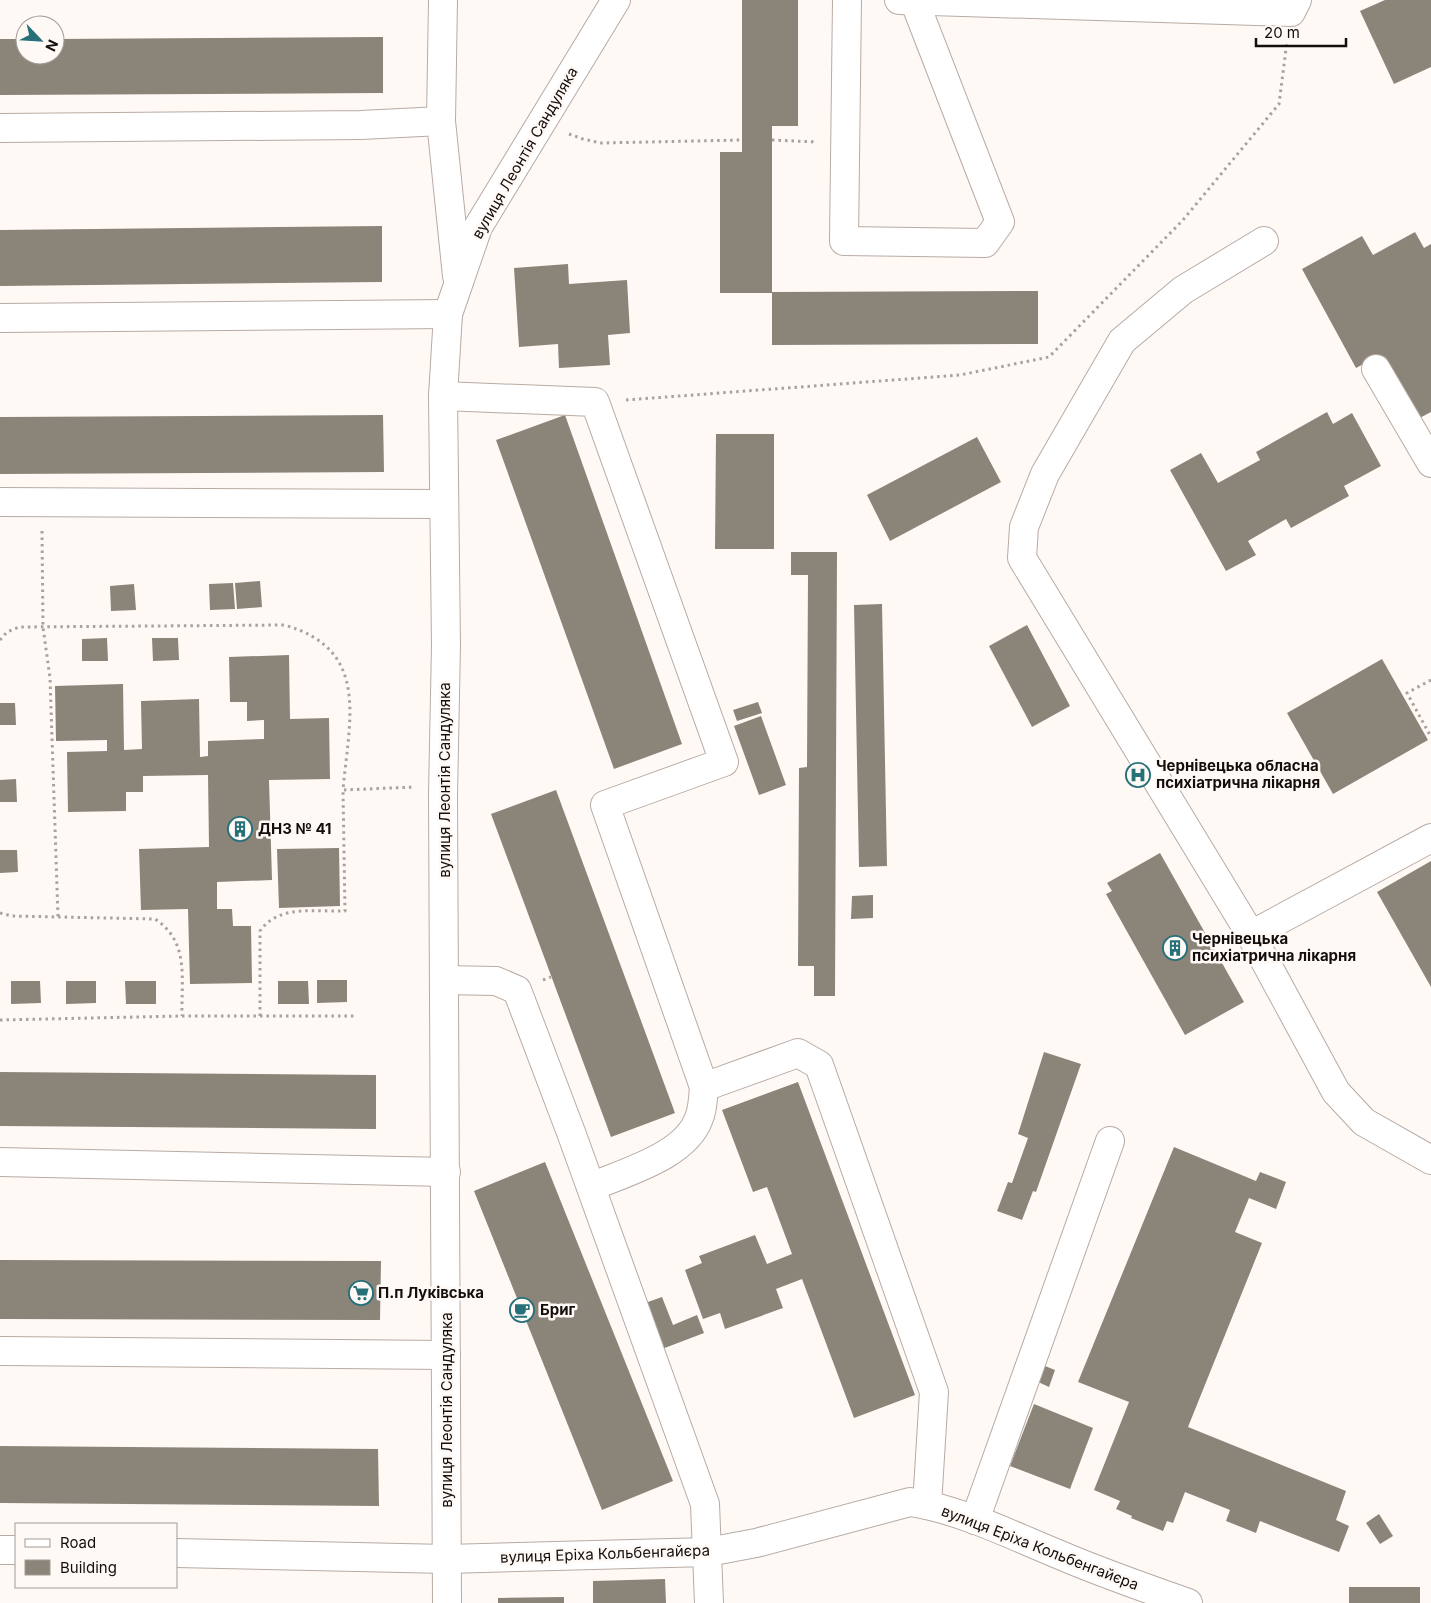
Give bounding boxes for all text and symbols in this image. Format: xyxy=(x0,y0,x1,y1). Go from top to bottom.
north arrow xyxy=(15,15,65,65)
scale bar xyxy=(1256,15,1346,47)
text: 20 m xyxy=(1264,23,1300,42)
text: N xyxy=(42,37,62,54)
street label: вулиця Леонтія Сандуляка xyxy=(468,63,582,242)
street label: вулиця Леонтія Сандуляка xyxy=(435,682,454,878)
place label: Чернівецька обласна психіатрична лікарня xyxy=(1156,756,1320,792)
hospital icon: Чернівецька обласна психіатрична лікарня xyxy=(1125,762,1151,788)
building icon: ДНЗ № 41 xyxy=(227,816,253,842)
place label: ДНЗ № 41 xyxy=(258,819,332,838)
place label: Чернівецька психіатрична лікарня xyxy=(1192,929,1356,965)
building icon: Чернівецька психіатрична лікарня xyxy=(1162,935,1188,961)
supermarket icon: П.п Луківська xyxy=(348,1280,374,1306)
place label: П.п Луківська xyxy=(378,1283,484,1302)
cafe icon: Бриг xyxy=(509,1297,535,1323)
place label: Бриг xyxy=(540,1300,575,1319)
street label: вулиця Леонтія Сандуляка xyxy=(437,1312,456,1508)
street label: вулиця Еріха Кольбенгайєра xyxy=(939,1501,1142,1594)
legend xyxy=(15,1523,178,1588)
text: Road xyxy=(60,1533,96,1552)
street label: вулиця Еріха Кольбенгайєра xyxy=(500,1540,710,1567)
text: Building xyxy=(60,1558,117,1577)

